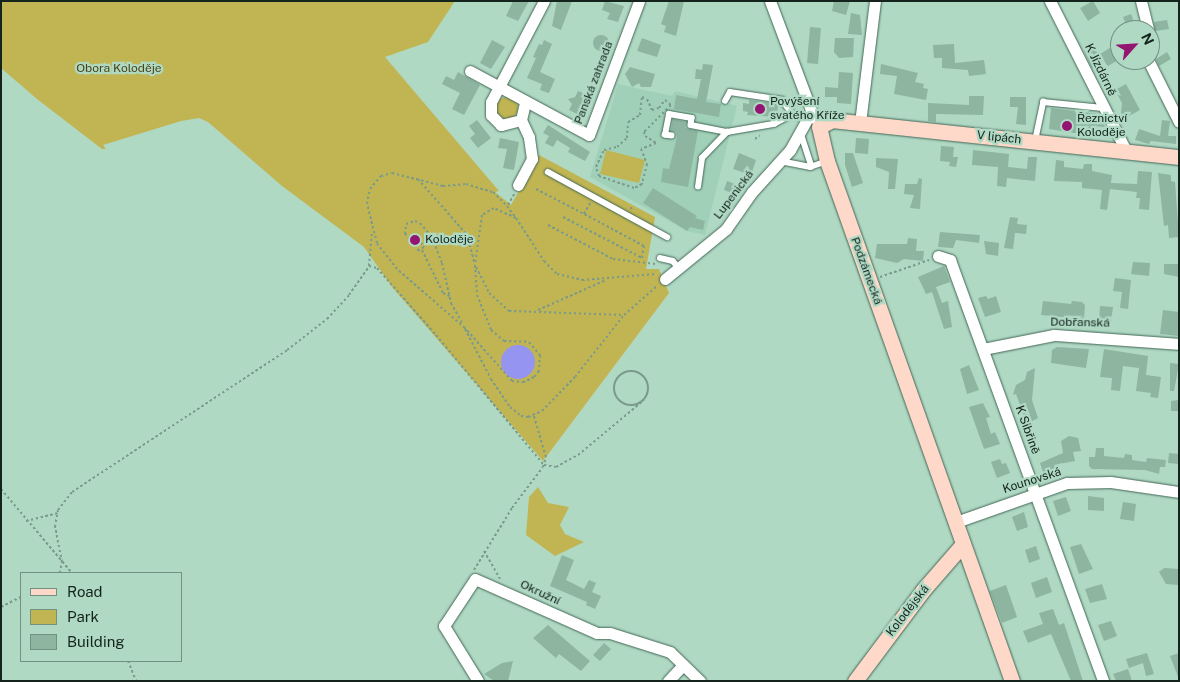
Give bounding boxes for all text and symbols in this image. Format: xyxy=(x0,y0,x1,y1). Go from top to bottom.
north arrow xyxy=(1110,20,1160,70)
text: N xyxy=(1138,30,1157,47)
street label: Panská zahrada xyxy=(572,40,616,126)
street label: K Jízdárně xyxy=(1081,41,1119,99)
park label: Obora Koloděje xyxy=(76,62,162,76)
place label: Povýšení svatého Kříže xyxy=(770,95,845,123)
marker: Povýšení svatého Kříže xyxy=(754,103,766,115)
place label: Řeznictví Koloděje xyxy=(1077,112,1127,140)
marker: Řeznictví Koloděje xyxy=(1061,120,1073,132)
street label: V lipách xyxy=(976,129,1022,147)
street label: Lupenická xyxy=(711,168,757,222)
place label: Koloděje xyxy=(425,233,474,247)
marker: Koloděje xyxy=(409,234,421,246)
street label: Podzámecká xyxy=(847,235,885,307)
street label: Dobřanská xyxy=(1050,315,1110,331)
street label: K Sibřině xyxy=(1012,404,1042,456)
street label: Kounovská xyxy=(1001,465,1063,497)
legend xyxy=(20,572,182,662)
street label: Okružní xyxy=(518,577,562,609)
street label: Kolodějská xyxy=(884,582,932,640)
text: Road xyxy=(67,583,103,600)
text: Park xyxy=(67,608,99,625)
text: Building xyxy=(67,633,125,650)

